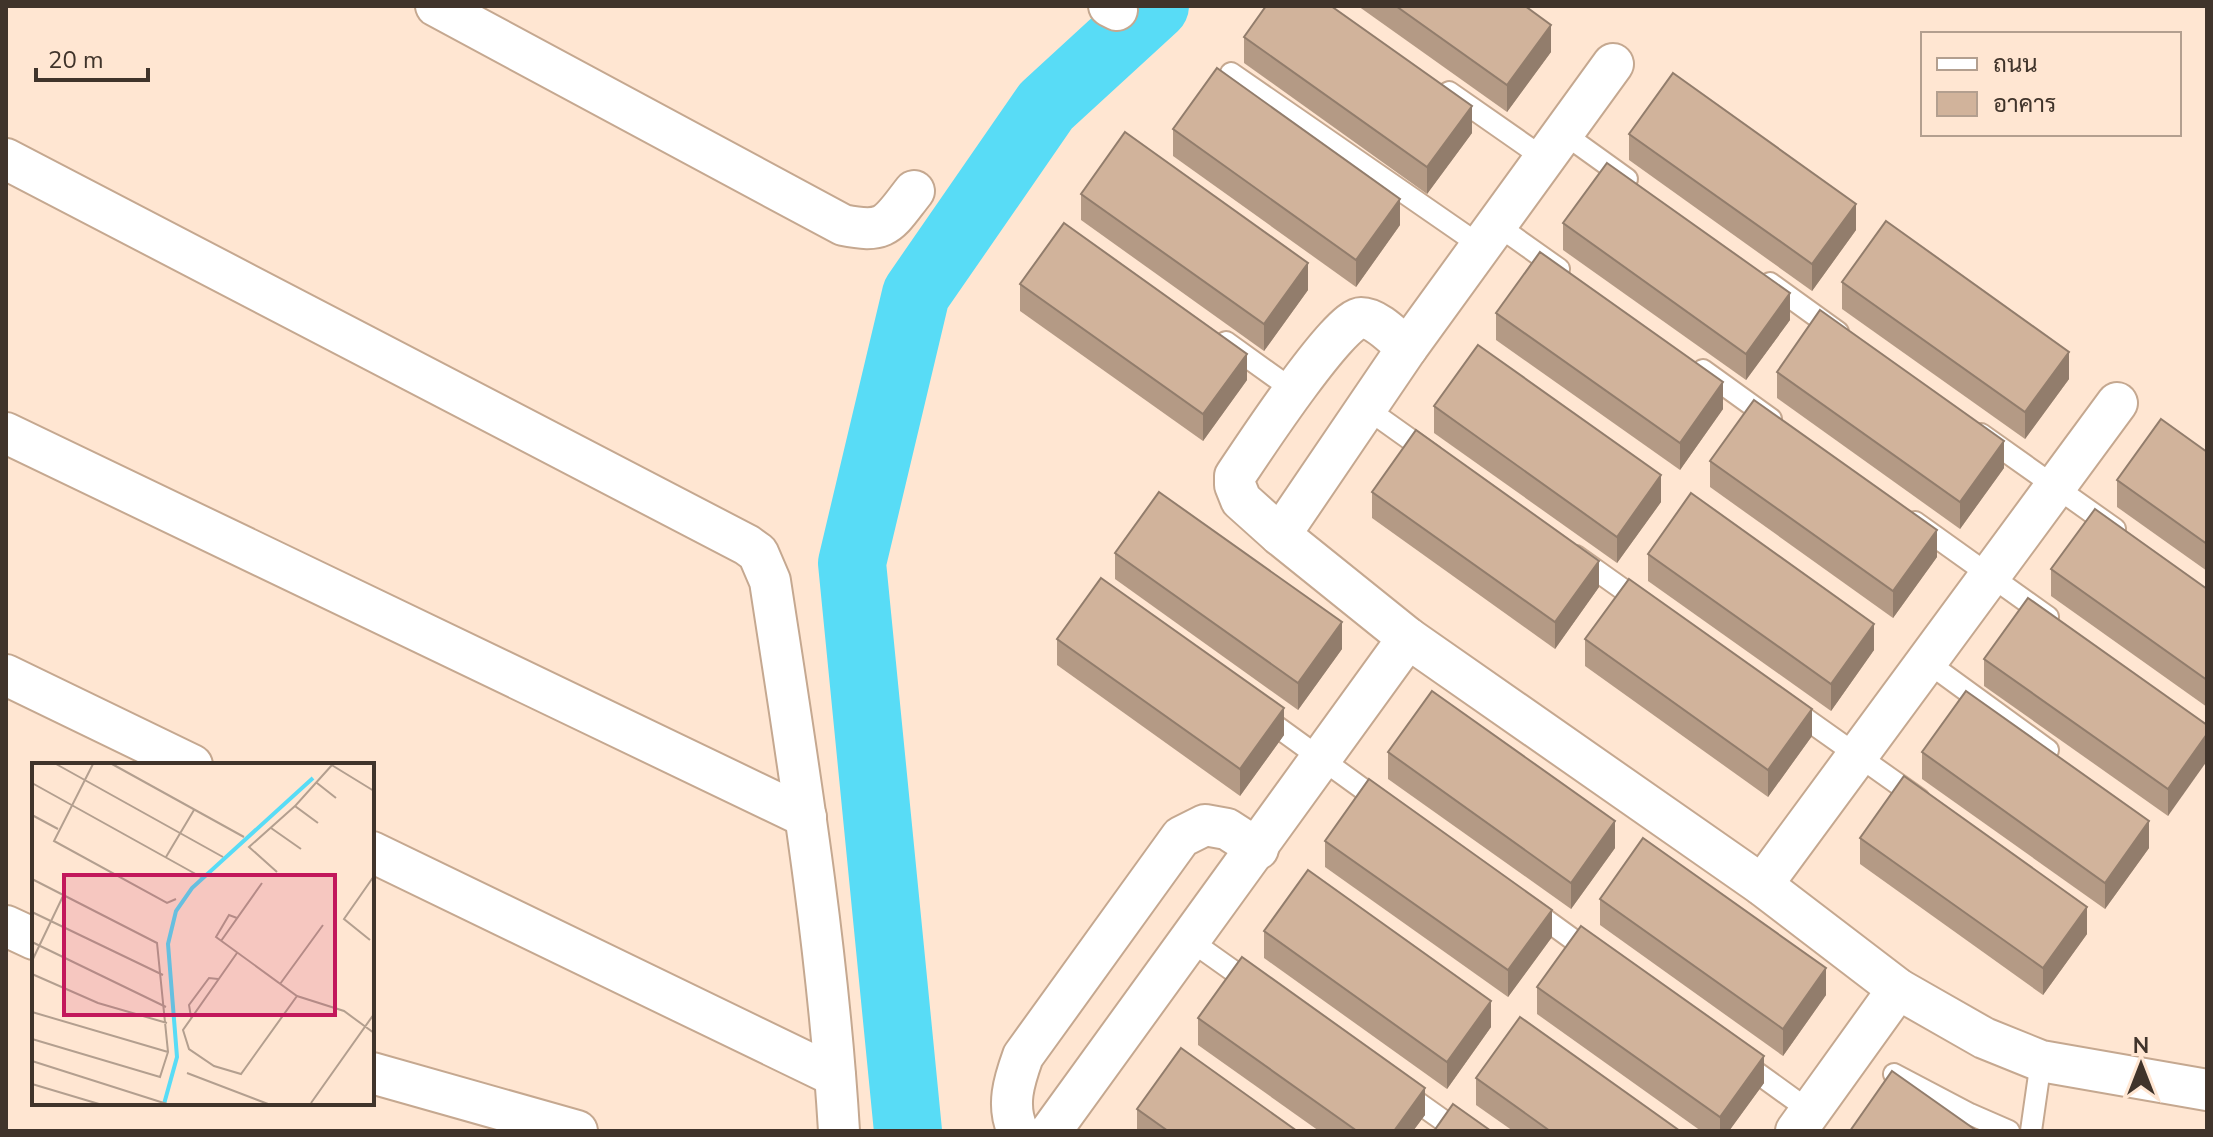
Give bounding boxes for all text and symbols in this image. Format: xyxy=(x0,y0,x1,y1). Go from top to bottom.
scale bar xyxy=(36,32,148,82)
legend xyxy=(1921,32,2181,136)
text: 20 m xyxy=(48,44,104,76)
text: ถนน xyxy=(1993,48,2038,80)
text: อาคาร xyxy=(1993,88,2056,120)
inset map xyxy=(32,763,374,1105)
north arrow xyxy=(2101,1025,2181,1105)
text: N xyxy=(2133,1031,2149,1061)

